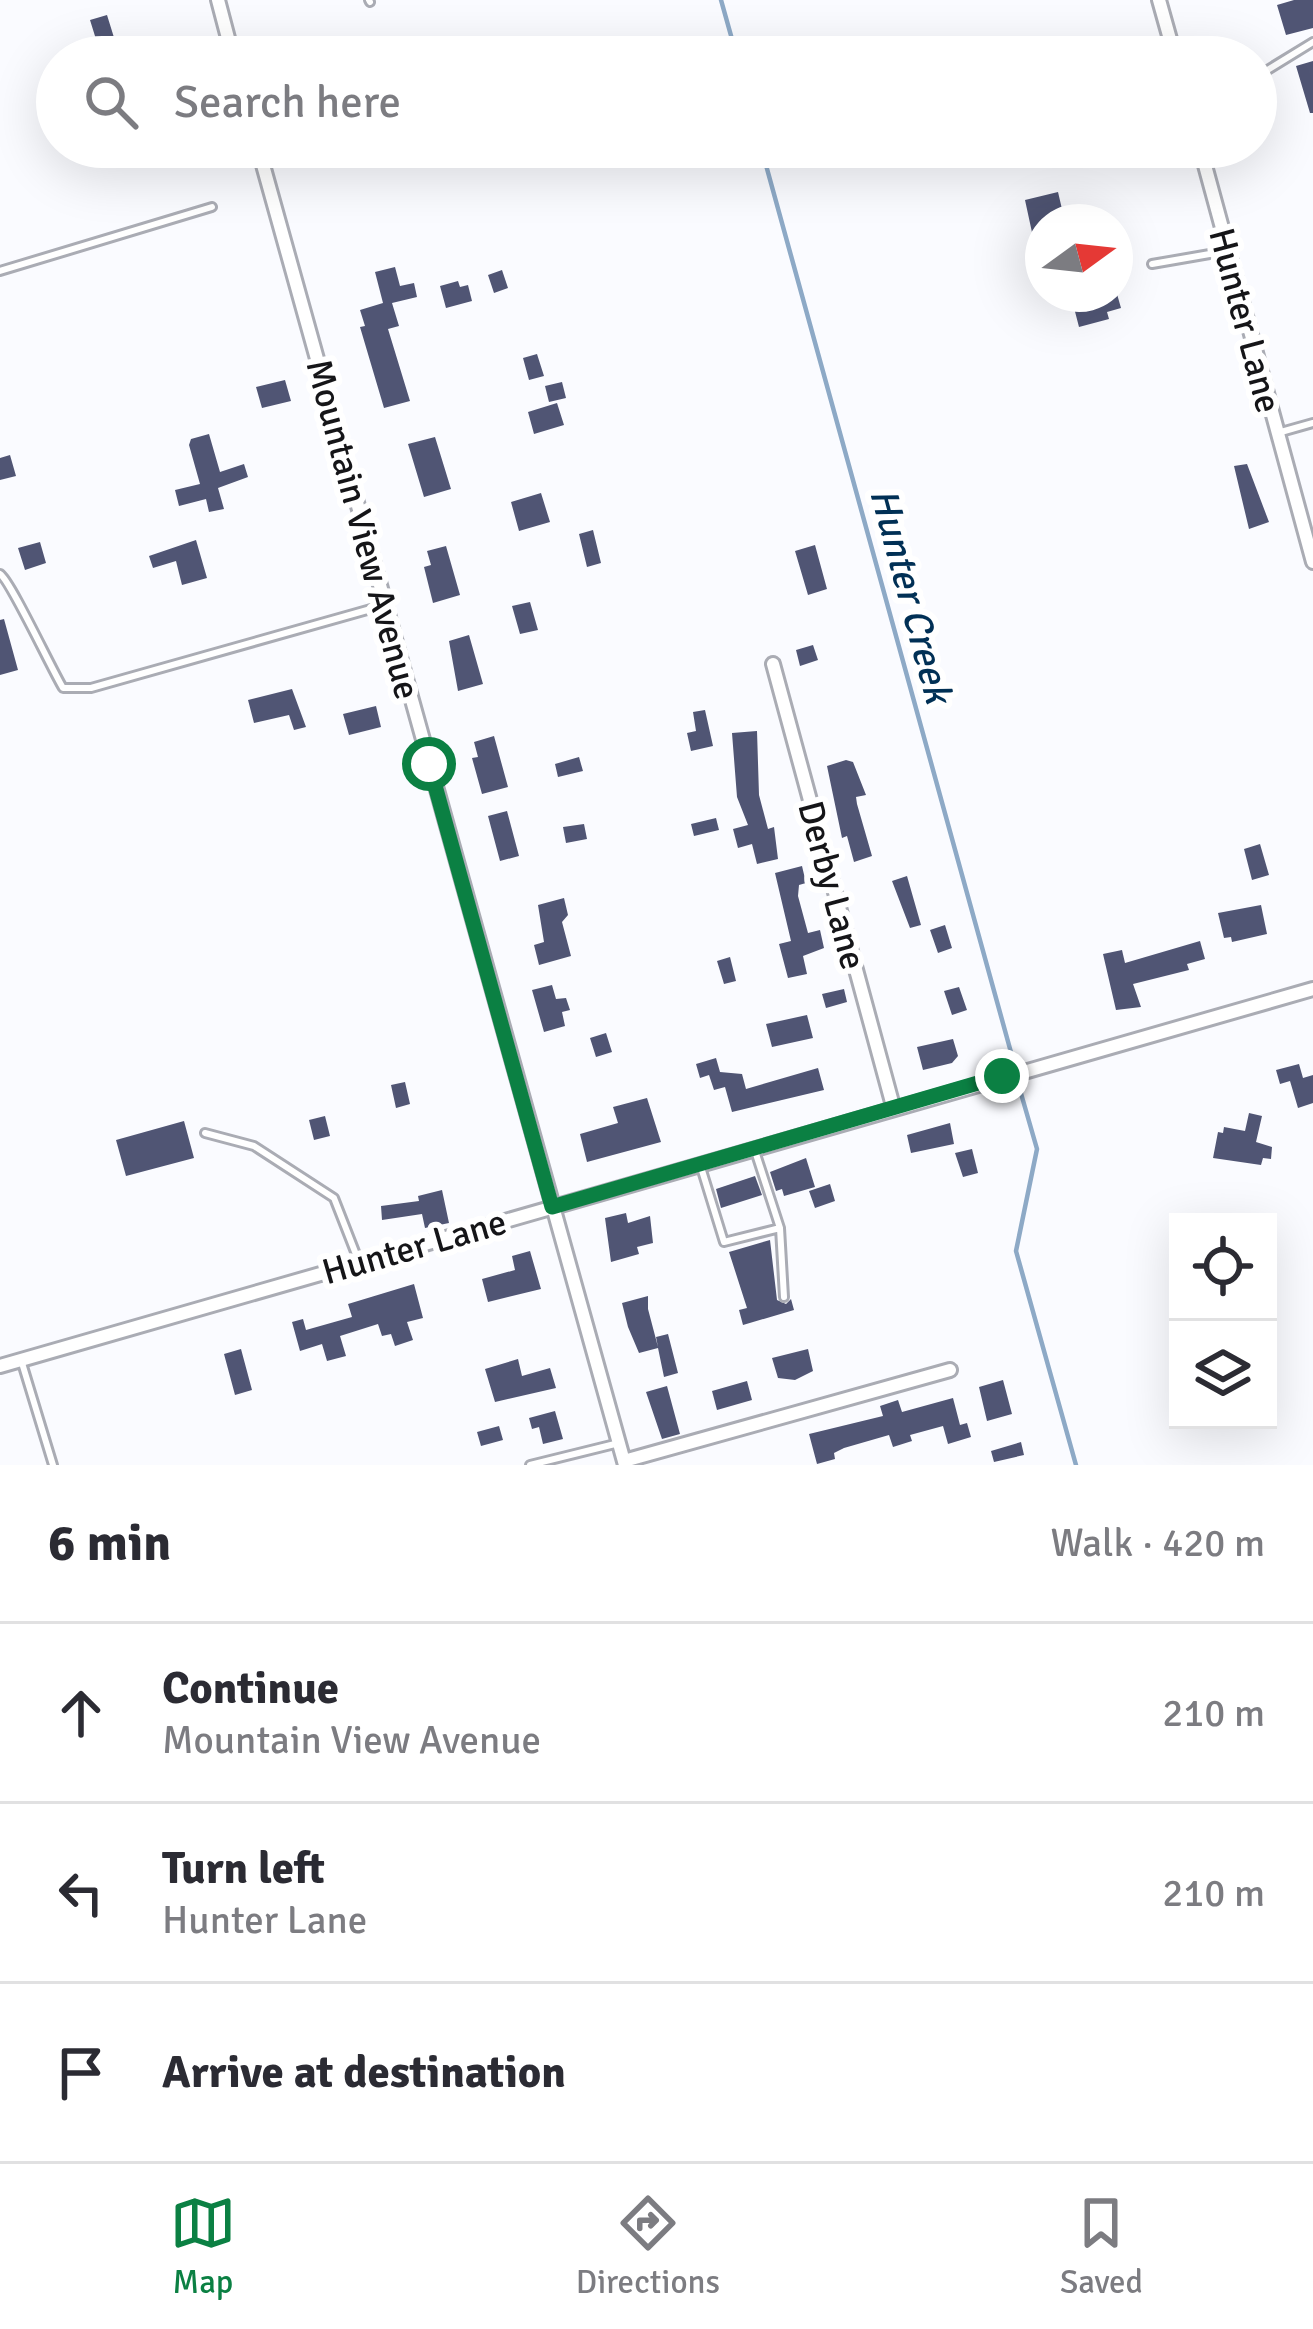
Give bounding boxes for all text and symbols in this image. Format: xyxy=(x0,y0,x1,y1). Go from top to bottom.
search box xyxy=(36,36,1277,168)
icon: search xyxy=(78,69,144,135)
text: Search here xyxy=(174,75,401,130)
north arrow xyxy=(1025,204,1133,312)
street label: Hunter Lane xyxy=(1198,223,1291,418)
street label: Mountain View Avenue xyxy=(296,355,430,704)
water label: Hunter Creek xyxy=(859,483,964,711)
route start xyxy=(402,737,456,791)
street label: Derby Lane xyxy=(787,796,876,975)
route end xyxy=(975,1049,1029,1103)
street label: Hunter Lane xyxy=(317,1200,512,1295)
map controls xyxy=(1169,1213,1277,1429)
button: locate xyxy=(1169,1213,1277,1321)
button: layers xyxy=(1169,1321,1277,1429)
text: 6 min xyxy=(48,1512,171,1575)
text: Walk · 420 m xyxy=(1051,1519,1265,1567)
text: Continue xyxy=(162,1661,339,1716)
icon: ahead xyxy=(48,1680,114,1746)
text: 210 m xyxy=(1162,1689,1265,1737)
text: Mountain View Avenue xyxy=(162,1716,541,1764)
text: Turn left xyxy=(162,1841,325,1896)
icon: left xyxy=(48,1860,114,1926)
text: 210 m xyxy=(1162,1869,1265,1917)
text: Hunter Lane xyxy=(162,1896,367,1944)
icon: arrive xyxy=(48,2040,114,2106)
text: Arrive at destination xyxy=(162,2045,566,2100)
tab: Map xyxy=(170,2190,236,2303)
tab: Directions xyxy=(576,2190,720,2303)
tab: Saved xyxy=(1060,2190,1143,2303)

